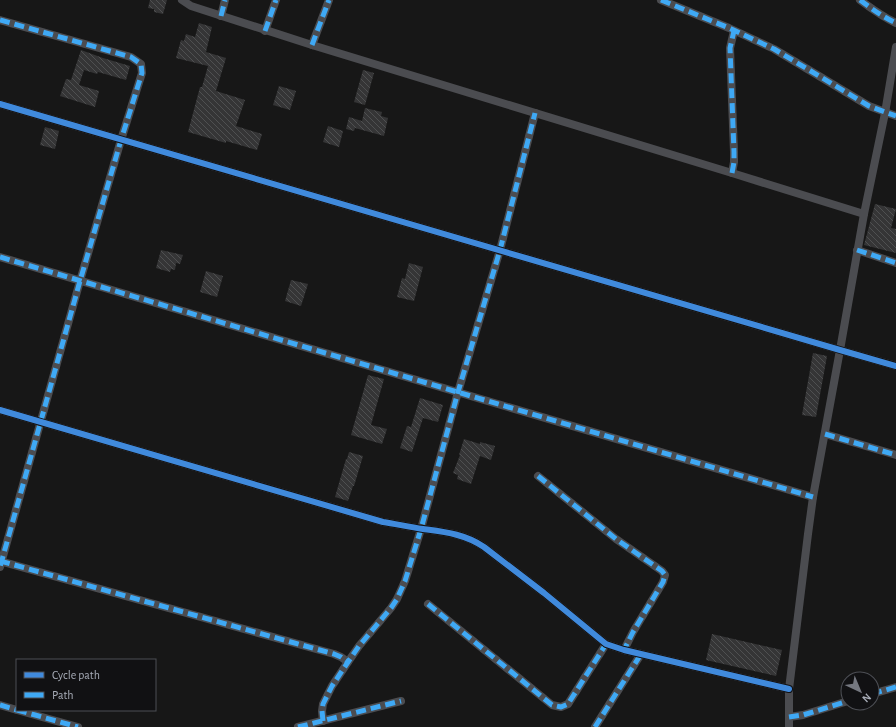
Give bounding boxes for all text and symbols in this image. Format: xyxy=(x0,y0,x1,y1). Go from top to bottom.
legend xyxy=(16,659,156,711)
text: Cycle path xyxy=(52,669,100,682)
north arrow xyxy=(840,671,880,711)
text: Path xyxy=(52,689,74,701)
text: N xyxy=(860,691,873,704)

